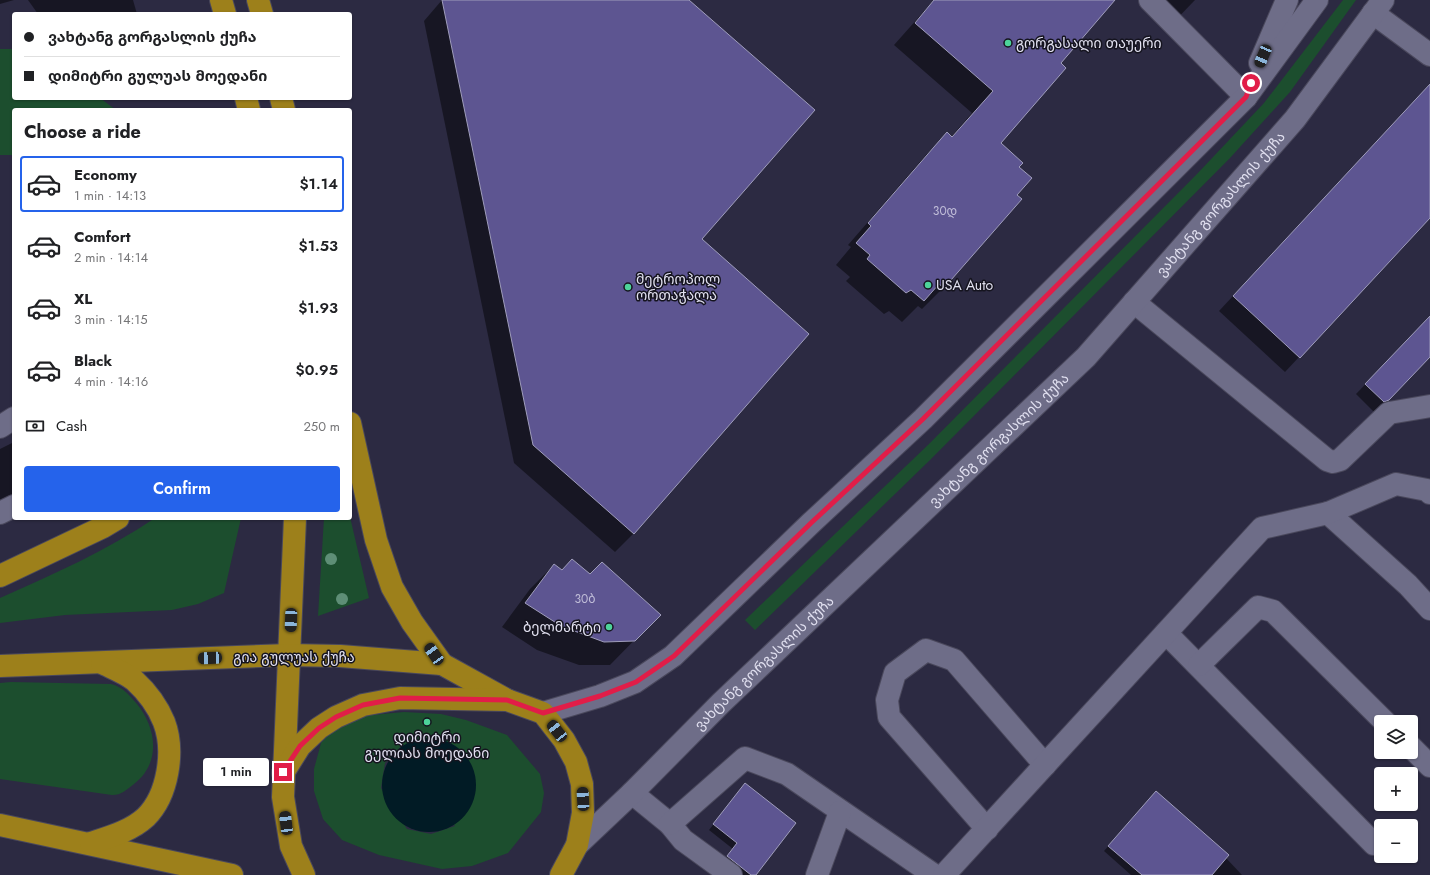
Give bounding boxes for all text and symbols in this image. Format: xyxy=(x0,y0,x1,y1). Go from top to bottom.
text: ვახტანგ გორგასლის ქუჩა xyxy=(48,26,257,48)
place label: გორგასალი თაუერი xyxy=(1016,33,1162,53)
marker: გორგასალი თაუერი xyxy=(1003,38,1013,48)
car xyxy=(1253,43,1273,69)
text: დიმიტრი გულუას მოედანი xyxy=(48,65,267,87)
route start xyxy=(1242,74,1260,92)
text: Choose a ride xyxy=(24,119,141,145)
street label: ვახტანგ გორგასლის ქუჩა xyxy=(1151,127,1290,281)
text: Economy xyxy=(74,164,137,186)
icon: car xyxy=(26,166,62,202)
text: $1.14 xyxy=(299,173,338,195)
text: 1 min · 14:13 xyxy=(74,186,146,205)
house number: 30დ xyxy=(933,202,957,220)
text: Comfort xyxy=(74,226,131,248)
icon: car xyxy=(26,228,62,264)
text: $1.53 xyxy=(299,235,338,257)
text: 2 min · 14:14 xyxy=(74,248,148,267)
place label: მეტროპოლ ორთაჭალა xyxy=(636,269,720,305)
place label: USA Auto xyxy=(936,275,994,295)
marker: USA Auto xyxy=(923,280,933,290)
marker: მეტროპოლ ორთაჭალა xyxy=(623,282,633,292)
text: XL xyxy=(74,288,92,310)
icon: car xyxy=(26,290,62,326)
text: $1.93 xyxy=(298,297,338,319)
text: 3 min · 14:15 xyxy=(74,310,148,329)
text: Black xyxy=(74,350,112,372)
icon: car xyxy=(26,352,62,388)
text: $0.95 xyxy=(296,359,338,381)
street label: ვახტანგ გორგასლის ქუჩა xyxy=(924,368,1073,511)
text: 4 min · 14:16 xyxy=(74,372,148,391)
icon: cash xyxy=(24,415,46,437)
text: Cash xyxy=(56,415,87,437)
text: 250 m xyxy=(303,417,340,436)
button: Confirm xyxy=(24,466,340,512)
house number: 30ბ xyxy=(574,590,596,608)
street label: ვახტანგ გორგასლის ქუჩა xyxy=(690,591,838,735)
car xyxy=(285,608,297,632)
place label: ბელმარტი xyxy=(523,617,601,637)
marker: ბელმარტი xyxy=(604,622,614,632)
car xyxy=(422,641,446,667)
street label: გია გულუას ქუჩა xyxy=(233,647,355,667)
car xyxy=(198,652,222,664)
map controls xyxy=(1374,715,1418,863)
button: layers xyxy=(1374,715,1418,759)
marker: დიმიტრი გულიას მოედანი xyxy=(422,717,432,727)
car xyxy=(545,718,569,744)
place label: დიმიტრი გულიას მოედანი xyxy=(365,727,489,763)
callout: 1 min xyxy=(203,758,269,786)
text: 1 min xyxy=(220,762,252,781)
route end xyxy=(274,763,292,781)
button: + xyxy=(1374,767,1418,811)
car xyxy=(576,787,590,811)
car xyxy=(279,810,293,836)
button: − xyxy=(1374,819,1418,863)

